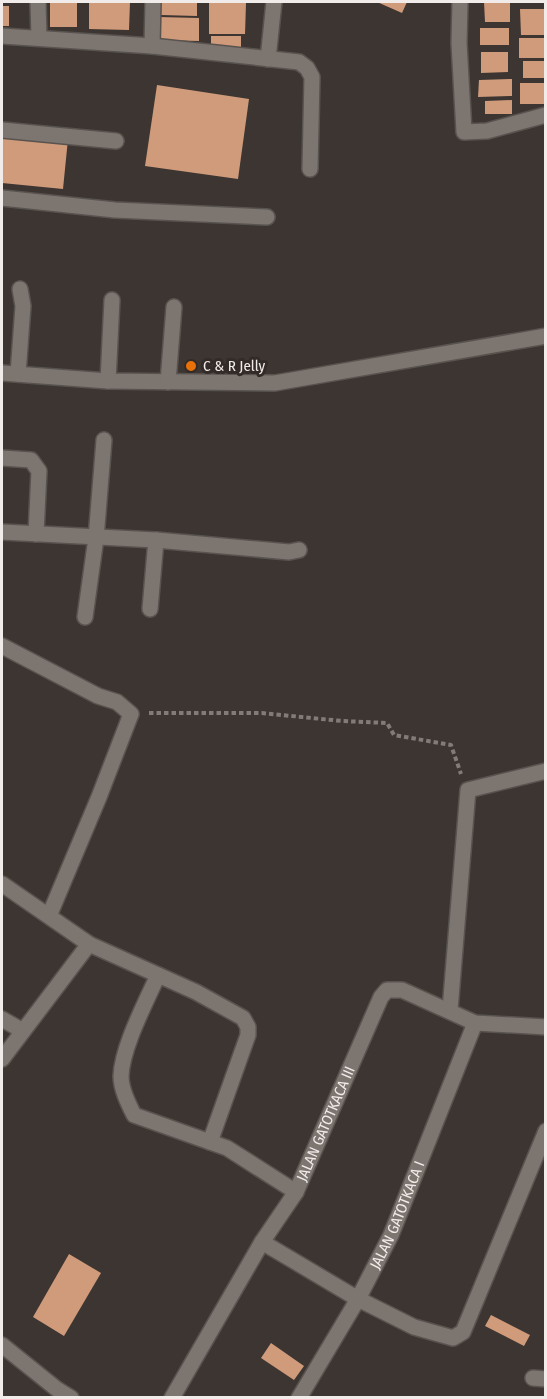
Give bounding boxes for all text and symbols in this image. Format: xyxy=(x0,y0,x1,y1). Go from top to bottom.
place label: C & R Jelly xyxy=(203,357,266,375)
marker: C & R Jelly xyxy=(184,359,198,373)
street label: JALAN GATOTKACA III xyxy=(293,1063,359,1184)
street label: JALAN GATOTKACA I xyxy=(366,1159,428,1272)

